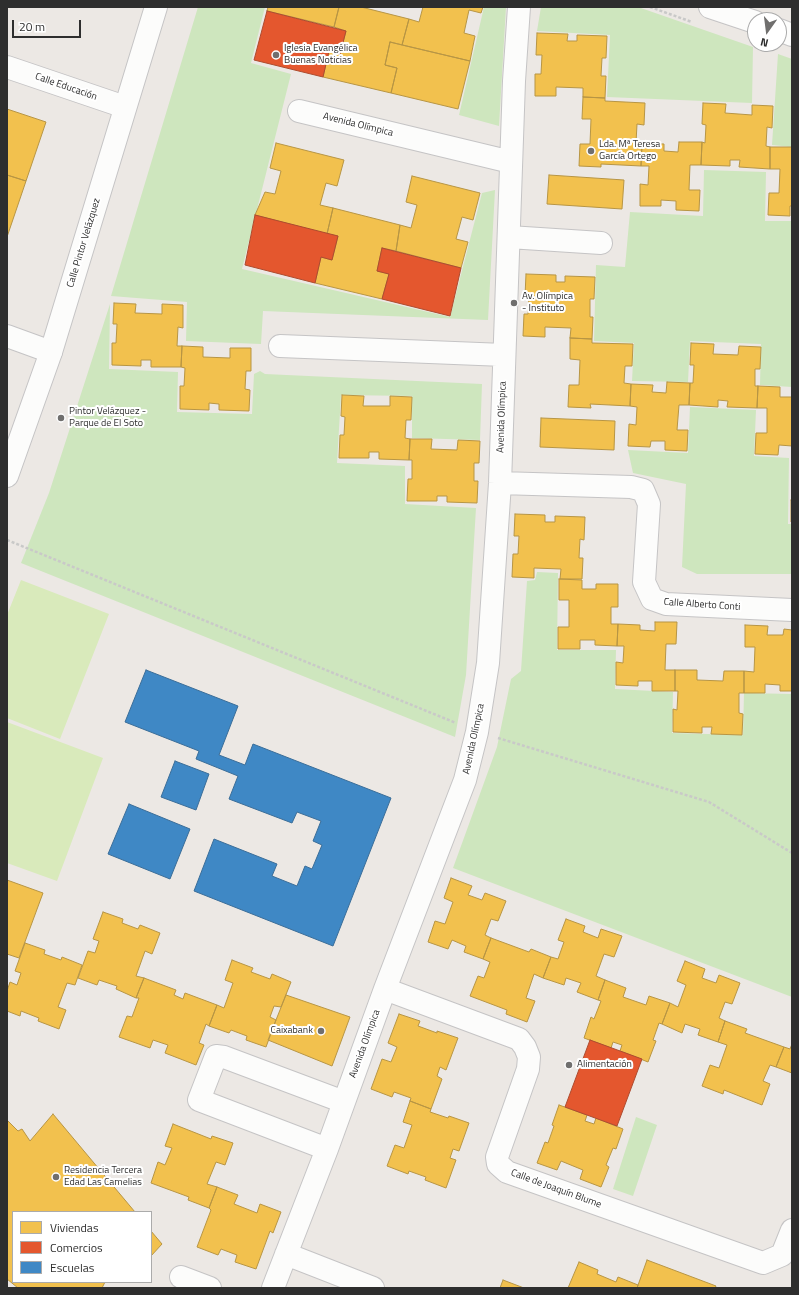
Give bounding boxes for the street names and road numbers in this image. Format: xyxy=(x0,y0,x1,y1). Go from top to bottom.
street label: Calle Educación xyxy=(33,71,99,103)
street label: Avenida Olímpica xyxy=(322,110,394,140)
street label: Calle Pintor Velázquez xyxy=(65,197,103,289)
street label: Avenida Olímpica xyxy=(495,381,509,453)
street label: Calle Alberto Conti xyxy=(663,596,741,614)
street label: Avenida Olímpica xyxy=(461,703,487,775)
street label: Avenida Olímpica xyxy=(347,1008,383,1080)
street label: Calle de Joaquín Blume xyxy=(509,1167,603,1211)

